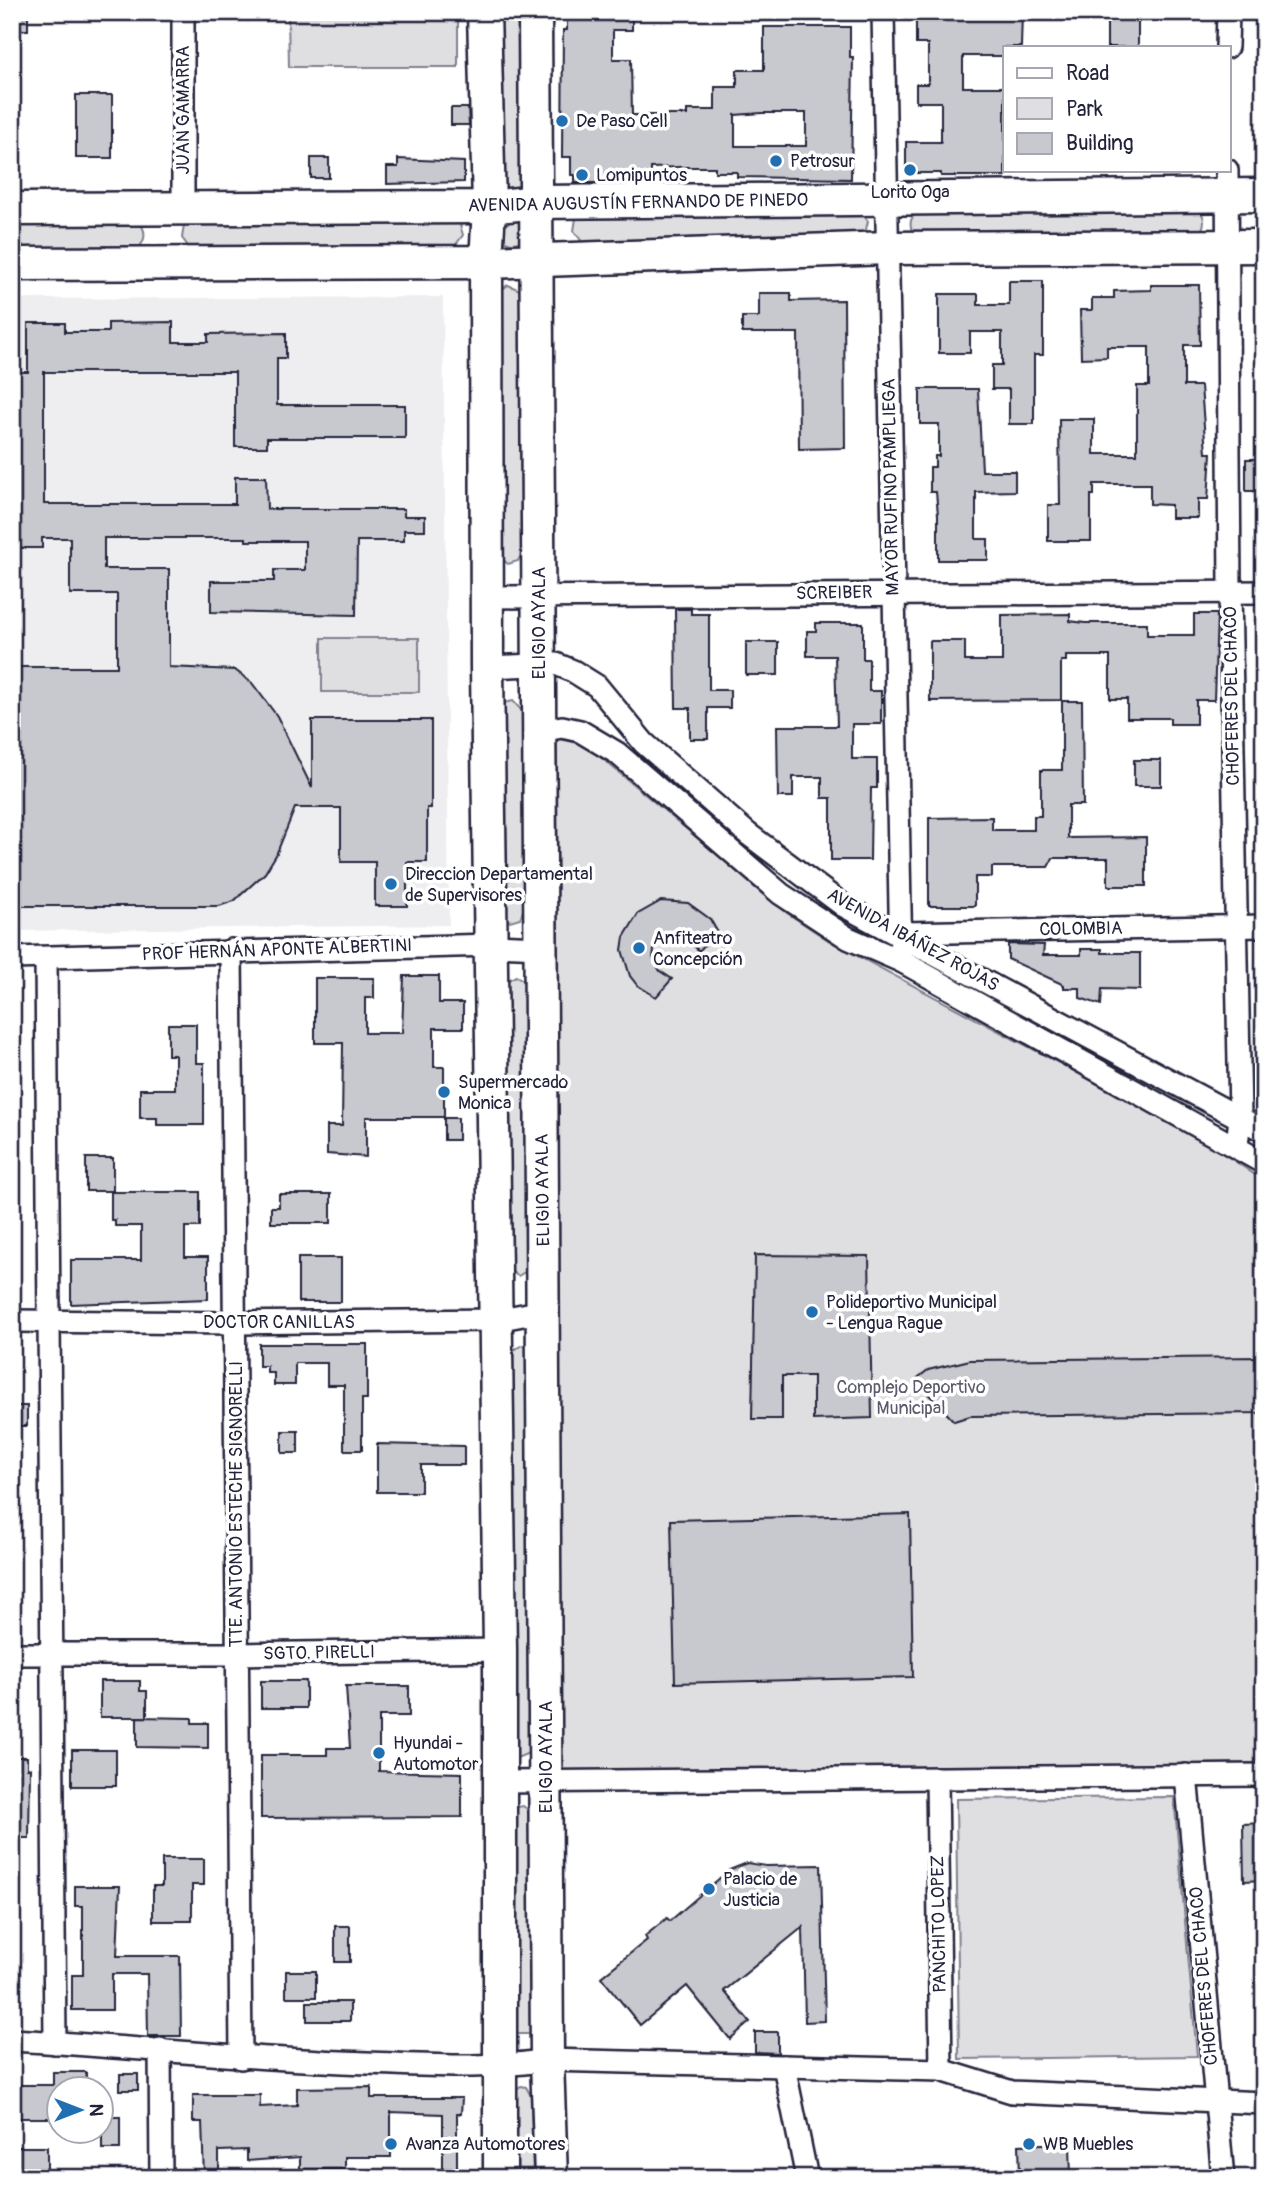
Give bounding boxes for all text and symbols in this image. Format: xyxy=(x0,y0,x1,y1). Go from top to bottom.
street label: JUAN GAMARRA xyxy=(172,45,195,175)
legend xyxy=(1003,46,1230,172)
text: Road xyxy=(1066,60,1110,87)
text: Park xyxy=(1066,96,1103,123)
place label: De Paso Cell xyxy=(576,110,668,133)
marker: De Paso Cell xyxy=(554,113,570,129)
text: Building xyxy=(1066,130,1133,157)
place label: Petrosur xyxy=(790,150,856,173)
marker: Petrosur xyxy=(768,153,784,169)
marker: Lorito Oga xyxy=(902,162,918,178)
place label: Lomipuntos xyxy=(596,164,687,187)
marker: Lomipuntos xyxy=(574,167,590,183)
place label: Lorito Oga xyxy=(870,181,950,204)
street label: AVENIDA AUGUSTÍN FERNANDO DE PINEDO xyxy=(468,189,808,217)
street label: MAYOR RUFINO PAMPLIEGA xyxy=(878,378,904,596)
street label: ELIGIO AYALA xyxy=(528,566,551,679)
street label: SCREIBER xyxy=(796,581,872,605)
street label: CHOFERES DEL CHACO xyxy=(1219,606,1245,786)
place label: Direccion Departamental de Supervisores xyxy=(405,863,593,907)
marker: Direccion Departamental de Supervisores xyxy=(383,876,399,892)
street label: AVENIDA IBÁÑEZ ROJAS xyxy=(823,883,1003,997)
street label: COLOMBIA xyxy=(1039,917,1123,941)
place label: Anfiteatro Concepción xyxy=(653,927,743,971)
street label: PROF HERNÁN APONTE ALBERTINI xyxy=(141,934,413,966)
marker: Anfiteatro Concepción xyxy=(631,940,647,956)
place label: Supermercado Monica xyxy=(458,1071,569,1115)
marker: Supermercado Monica xyxy=(436,1084,452,1100)
street label: ELIGIO AYALA xyxy=(531,1133,555,1246)
place label: Polideportivo Municipal - Lengua Rague xyxy=(826,1291,997,1335)
marker: Polideportivo Municipal - Lengua Rague xyxy=(804,1304,820,1320)
street label: DOCTOR CANILLAS xyxy=(203,1311,355,1334)
street label: TTE. ANTONIO ESTECHE SIGNORELLI xyxy=(225,1361,248,1647)
park label: Complejo Deportivo Municipal xyxy=(836,1376,986,1420)
street label: SGTO. PIRELLI xyxy=(263,1641,375,1665)
street label: ELIGIO AYALA xyxy=(535,1700,558,1813)
place label: Hyundai - Automotor xyxy=(393,1732,479,1776)
marker: Hyundai - Automotor xyxy=(371,1745,387,1761)
street label: PANCHITO LOPEZ xyxy=(926,1855,952,1993)
place label: Palacio de Justicia xyxy=(723,1868,797,1912)
marker: Palacio de Justicia xyxy=(701,1881,717,1897)
street label: CHOFERES DEL CHACO xyxy=(1185,1886,1223,2066)
north arrow xyxy=(46,2074,116,2144)
text: N xyxy=(84,2104,108,2117)
place label: Avanza Automotores xyxy=(405,2133,565,2156)
place label: WB Muebles xyxy=(1043,2133,1133,2156)
marker: Avanza Automotores xyxy=(383,2136,399,2152)
marker: WB Muebles xyxy=(1021,2136,1037,2152)

